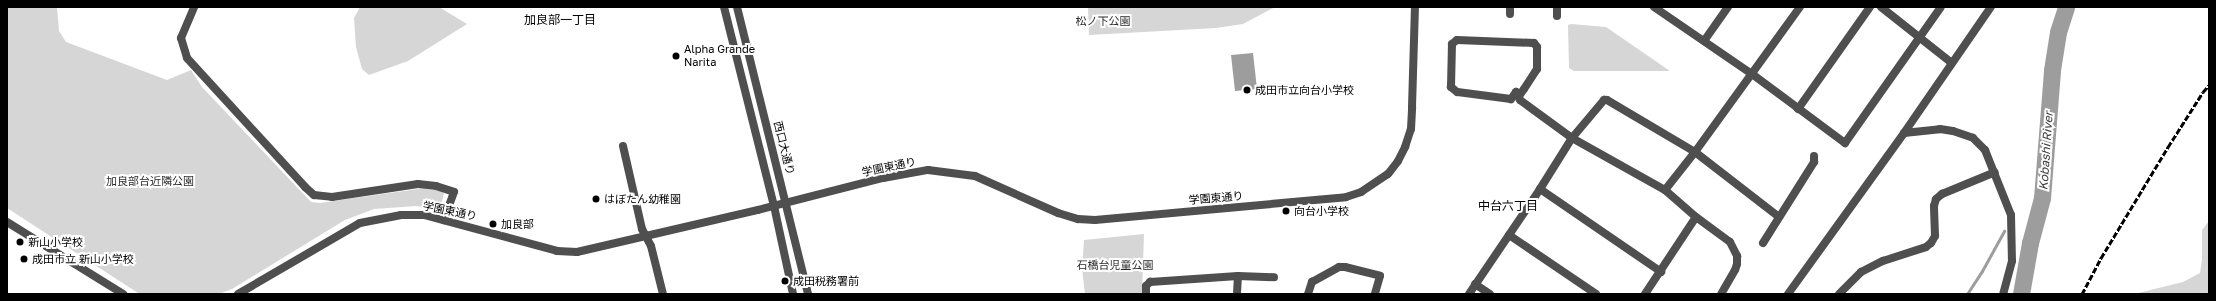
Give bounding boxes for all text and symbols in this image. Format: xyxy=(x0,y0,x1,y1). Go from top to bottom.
district label: 加良部一丁目 xyxy=(524,13,596,27)
park label: 松ノ下公園 xyxy=(1076,14,1130,28)
place label: Alpha Grande Narita xyxy=(684,43,755,69)
marker: Alpha Grande Narita xyxy=(671,51,681,61)
place label: 成田市立向台小学校 xyxy=(1255,83,1354,97)
marker: 成田市立向台小学校 xyxy=(1242,85,1252,95)
water label: Kobashi River xyxy=(2036,111,2056,191)
street label: 西口大通り xyxy=(771,120,797,176)
street label: 学園東通り xyxy=(861,155,917,179)
park label: 加良部台近隣公園 xyxy=(106,174,194,188)
street label: 学園東通り xyxy=(1188,189,1244,207)
place label: はぼたん幼稚園 xyxy=(604,192,681,206)
marker: はぼたん幼稚園 xyxy=(591,194,601,204)
street label: 学園東通り xyxy=(422,199,478,223)
district label: 中台六丁目 xyxy=(1478,199,1538,213)
place label: 向台小学校 xyxy=(1294,204,1349,218)
marker: 向台小学校 xyxy=(1281,206,1291,216)
place label: 加良部 xyxy=(501,217,534,231)
marker: 加良部 xyxy=(488,219,498,229)
place label: 新山小学校 xyxy=(28,235,83,249)
marker: 新山小学校 xyxy=(15,237,25,247)
place label: 成田市立 新山小学校 xyxy=(32,252,134,266)
marker: 成田市立 新山小学校 xyxy=(19,254,29,264)
park label: 石橋台児童公園 xyxy=(1077,258,1153,272)
place label: 成田税務署前 xyxy=(793,274,859,288)
marker: 成田税務署前 xyxy=(780,276,790,286)

